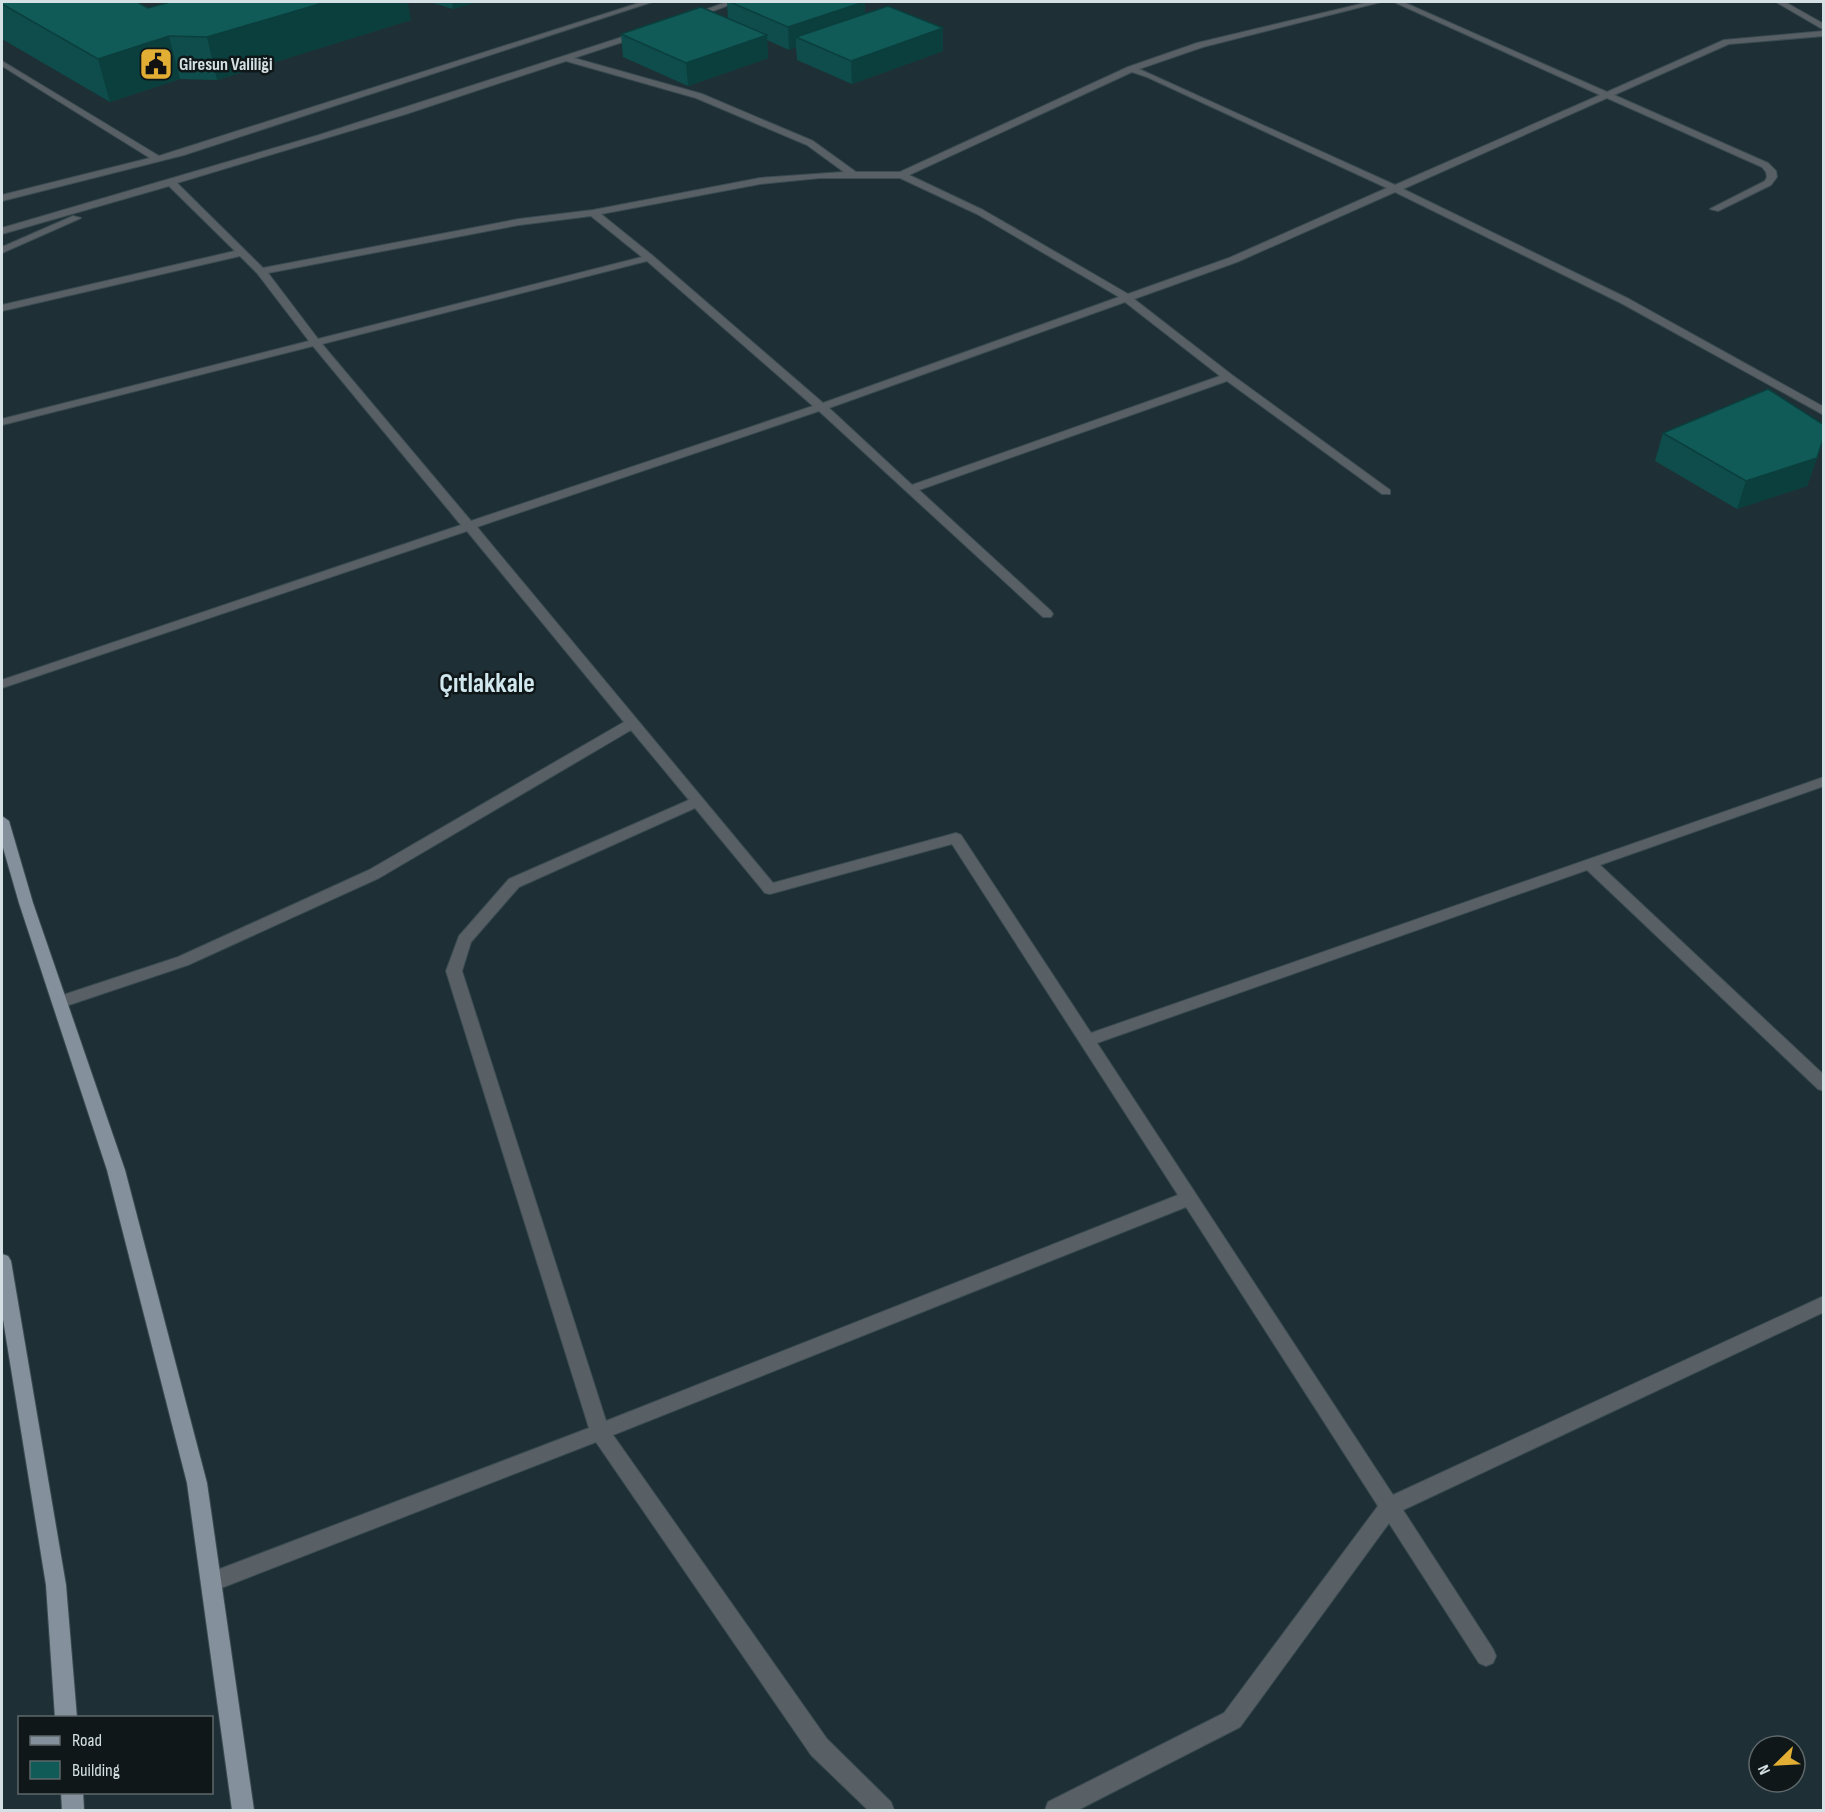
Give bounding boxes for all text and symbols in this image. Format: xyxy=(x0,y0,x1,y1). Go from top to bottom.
public building icon: Giresun Valiliği xyxy=(138,46,174,82)
place label: Giresun Valiliği xyxy=(179,54,273,75)
district label: Çıtlakkale xyxy=(439,668,535,700)
legend xyxy=(18,1716,213,1794)
text: Road xyxy=(72,1730,102,1751)
north arrow xyxy=(1747,1734,1807,1794)
text: Building xyxy=(72,1760,120,1781)
text: N xyxy=(1754,1762,1775,1777)

